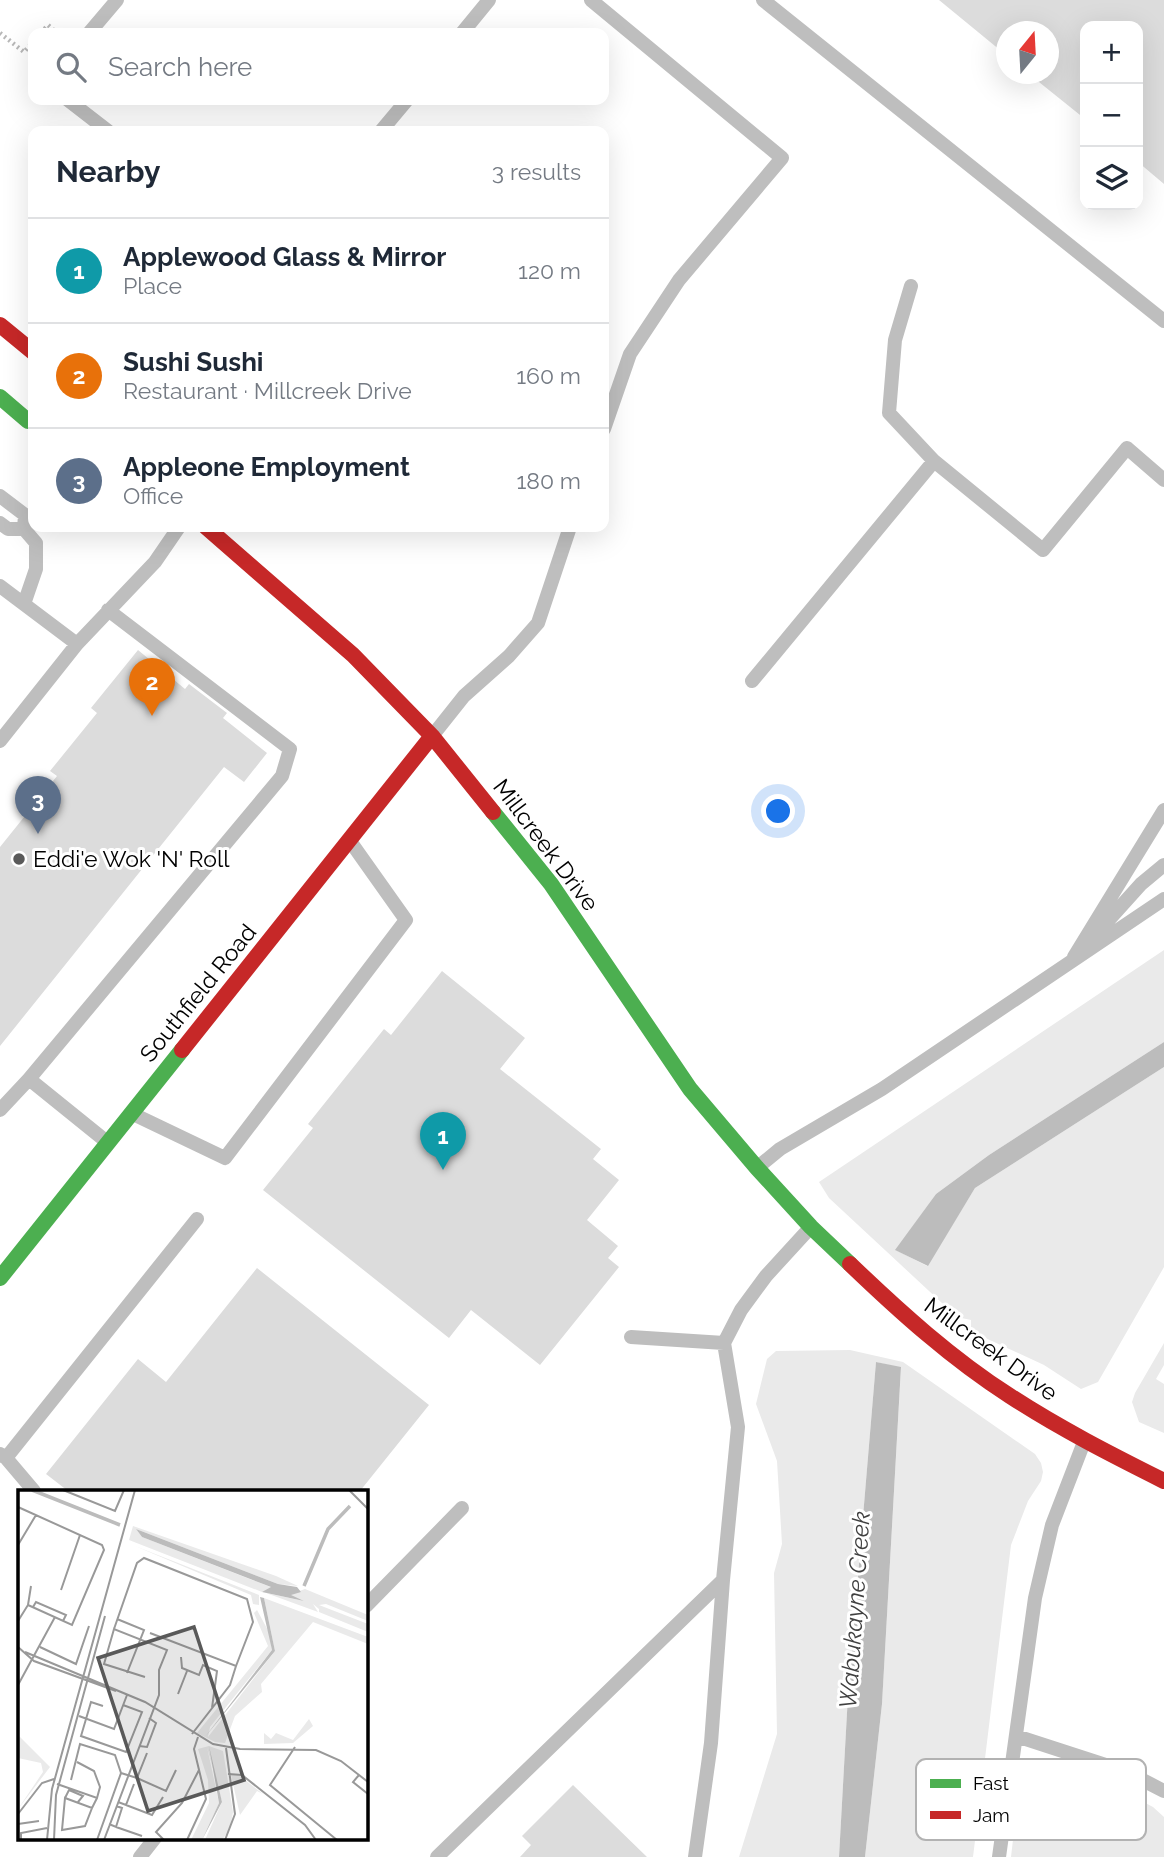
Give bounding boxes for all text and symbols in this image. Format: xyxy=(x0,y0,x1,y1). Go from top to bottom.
north arrow xyxy=(996,21,1059,84)
map controls xyxy=(1080,21,1143,210)
button: + xyxy=(1080,21,1143,84)
search box xyxy=(28,28,609,105)
icon: search xyxy=(52,48,90,86)
text: Search here xyxy=(108,52,252,82)
button: − xyxy=(1080,84,1143,147)
button: layers xyxy=(1080,147,1143,210)
text: Nearby xyxy=(56,154,160,189)
text: 3 results xyxy=(492,158,581,185)
text: Applewood Glass & Mirror xyxy=(123,242,446,272)
text: 1 xyxy=(73,257,85,284)
text: 120 m xyxy=(518,257,581,284)
text: Place xyxy=(123,272,182,299)
text: Sushi Sushi xyxy=(123,347,263,377)
text: 2 xyxy=(73,362,85,389)
text: 160 m xyxy=(516,362,581,389)
text: Restaurant · Millcreek Drive xyxy=(123,377,412,404)
text: Appleone Employment xyxy=(123,452,410,482)
text: 3 xyxy=(73,467,85,494)
text: 180 m xyxy=(516,467,581,494)
text: Office xyxy=(123,482,183,509)
pin: 2 xyxy=(129,658,175,716)
street label: Millcreek Drive xyxy=(488,773,605,916)
pin: 3 xyxy=(15,776,61,834)
your location xyxy=(761,794,795,828)
place label: Eddi'e Wok 'N' Roll xyxy=(33,845,230,872)
marker: Eddi'e Wok 'N' Roll xyxy=(11,851,27,867)
street label: Southfield Road xyxy=(134,919,261,1067)
pin: 1 xyxy=(420,1112,466,1170)
street label: Millcreek Drive xyxy=(919,1291,1063,1406)
inset map xyxy=(18,1490,368,1840)
water label: Wabukayne Creek xyxy=(833,1510,876,1710)
legend xyxy=(916,1759,1146,1840)
text: Fast xyxy=(973,1772,1009,1794)
text: Jam xyxy=(973,1804,1010,1826)

